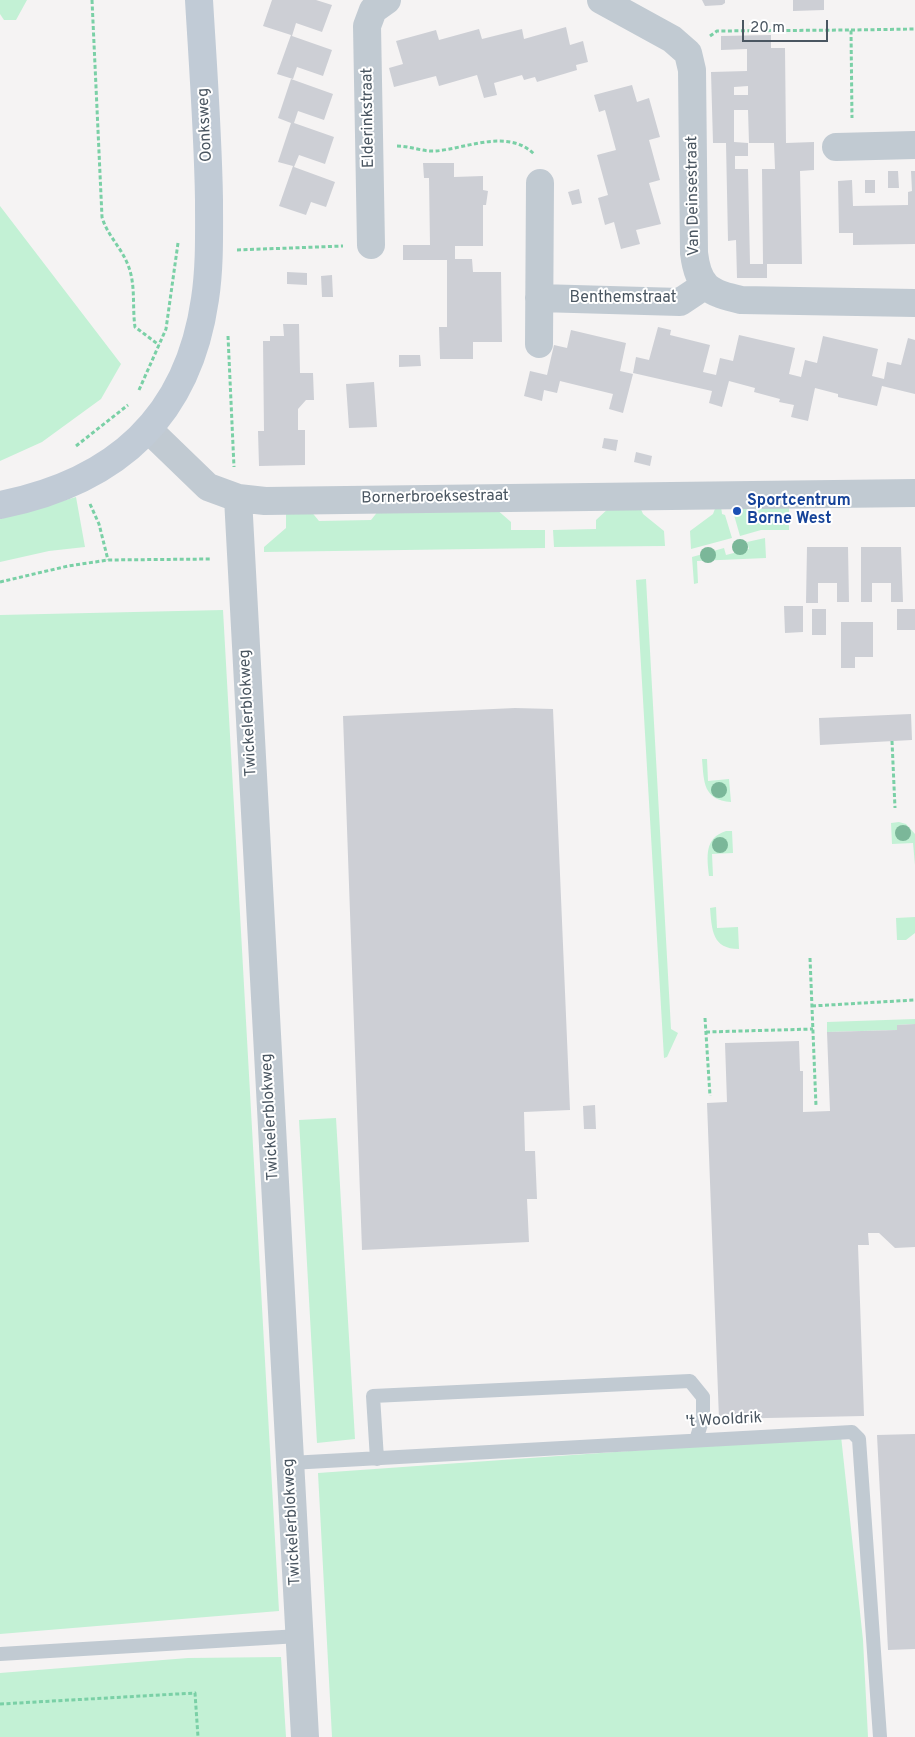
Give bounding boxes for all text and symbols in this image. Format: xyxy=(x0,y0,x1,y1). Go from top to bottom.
scale bar xyxy=(745,10,831,42)
text: 20 m xyxy=(750,19,785,38)
street label: Elderinkstraat xyxy=(359,68,379,168)
street label: Oonksweg xyxy=(194,88,218,162)
street label: Van Deinsestraat xyxy=(683,136,705,256)
street label: Benthemstraat xyxy=(570,289,676,309)
street label: Bornerbroeksestraat xyxy=(361,487,509,509)
place label: Sportcentrum Borne West xyxy=(747,492,851,530)
marker: Sportcentrum Borne West xyxy=(731,505,743,517)
street label: Twickelerblokweg xyxy=(236,649,262,777)
street label: Twickelerblokweg xyxy=(258,1053,284,1181)
street label: 't Wooldrik xyxy=(685,1409,763,1433)
street label: Twickelerblokweg xyxy=(280,1458,306,1586)

